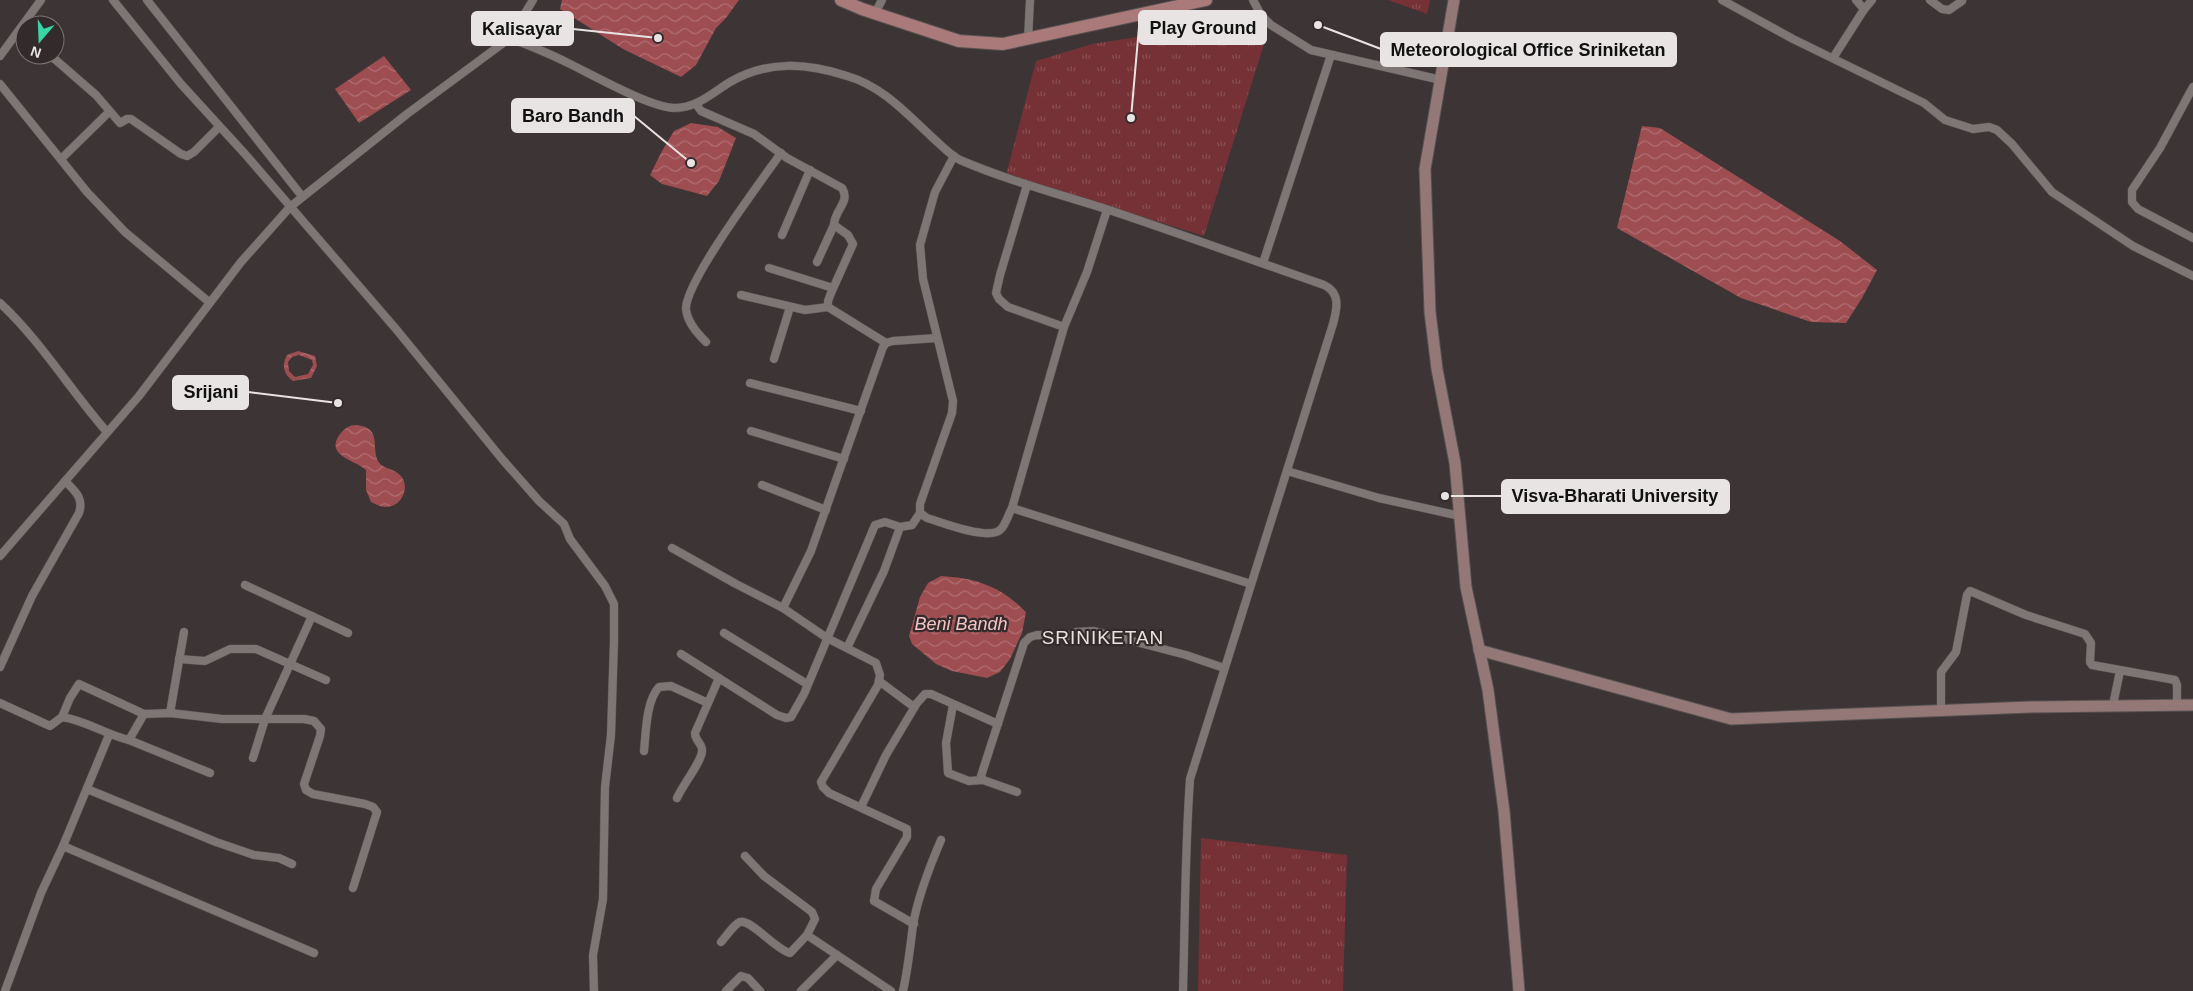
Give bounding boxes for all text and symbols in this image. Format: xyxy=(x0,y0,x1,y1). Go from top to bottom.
callout: Play Ground xyxy=(1139,11,1266,44)
callout: Kalisayar xyxy=(472,12,573,45)
north arrow xyxy=(15,15,65,65)
text: Play Ground xyxy=(1149,18,1257,38)
text: Kalisayar xyxy=(482,19,562,39)
callout: Meteorological Office Sriniketan xyxy=(1381,33,1676,66)
text: Meteorological Office Sriniketan xyxy=(1390,40,1666,60)
text: N xyxy=(28,43,43,62)
callout: Baro Bandh xyxy=(512,99,634,132)
text: Baro Bandh xyxy=(522,106,624,126)
callout: Srijani xyxy=(173,376,248,409)
text: Srijani xyxy=(183,382,239,402)
callout: Visva-Bharati University xyxy=(1502,480,1729,513)
text: Visva-Bharati University xyxy=(1512,486,1718,506)
water label: Beni Bandh xyxy=(914,614,1008,634)
district label: SRINIKETAN xyxy=(1042,627,1164,648)

